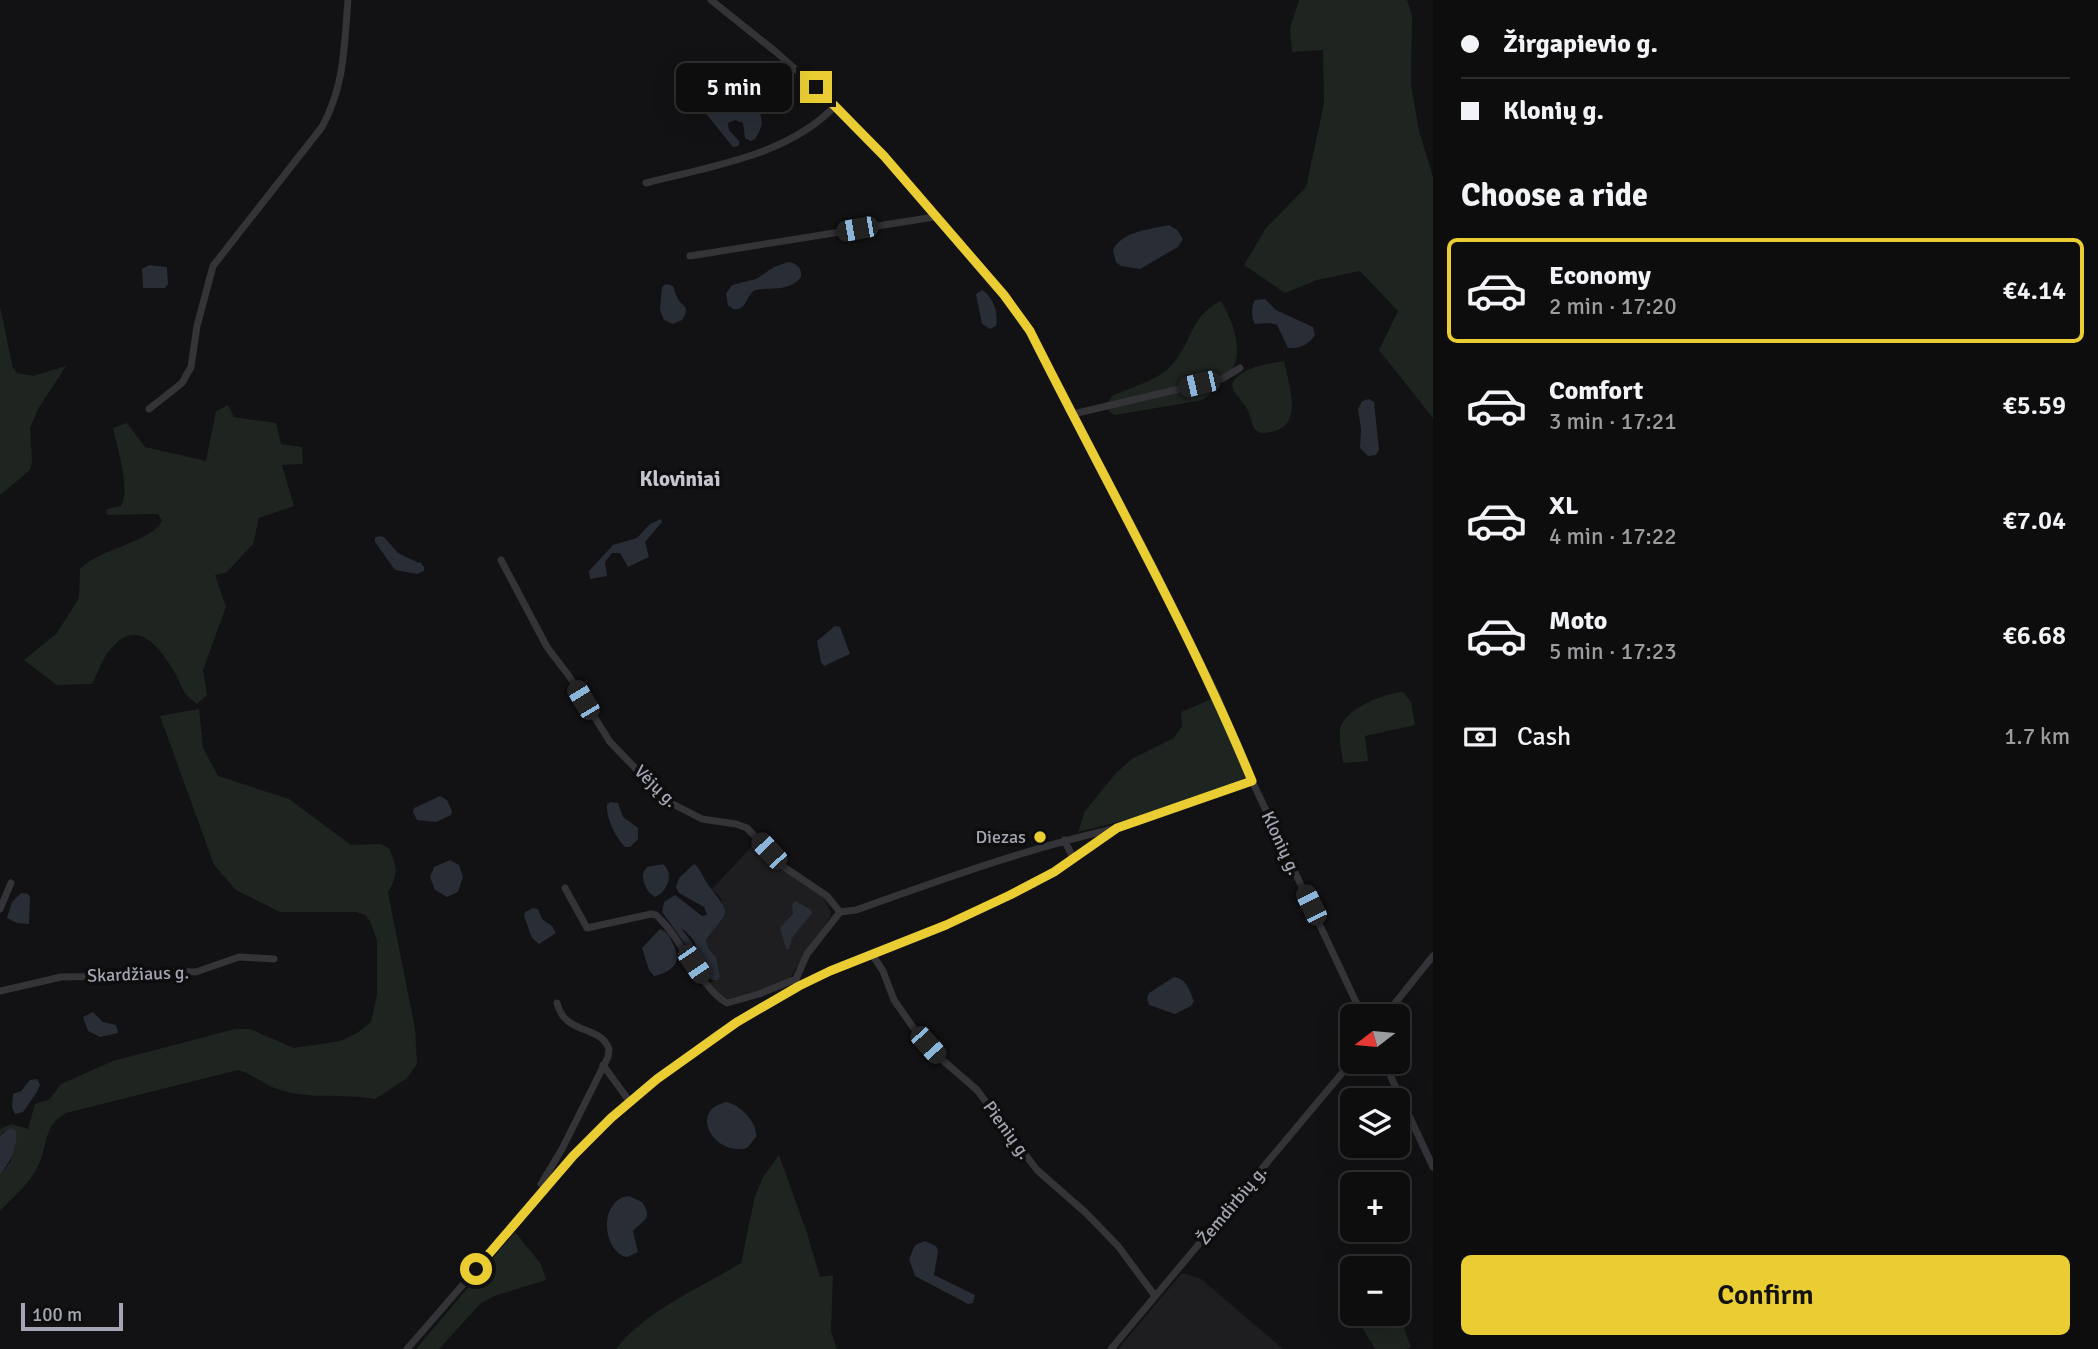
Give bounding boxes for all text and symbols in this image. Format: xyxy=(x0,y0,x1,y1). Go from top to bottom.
text: Žirgapievio g. xyxy=(1503,28,1658,60)
callout: 5 min xyxy=(676,62,792,112)
route end xyxy=(800,71,832,103)
text: 5 min xyxy=(706,73,762,102)
text: Klonių g. xyxy=(1503,95,1604,127)
text: Choose a ride xyxy=(1461,176,1648,215)
car xyxy=(835,215,880,243)
icon: car xyxy=(1465,259,1528,322)
text: Economy xyxy=(1549,260,1651,292)
text: €4.14 xyxy=(2003,275,2066,307)
text: 2 min · 17:20 xyxy=(1549,292,1677,321)
car xyxy=(1177,369,1222,399)
icon: car xyxy=(1465,374,1528,437)
text: Comfort xyxy=(1549,375,1643,407)
text: €5.59 xyxy=(2003,390,2066,422)
text: 3 min · 17:21 xyxy=(1549,407,1677,436)
district label: Kloviniai xyxy=(640,466,720,492)
icon: car xyxy=(1465,489,1528,552)
text: XL xyxy=(1549,490,1579,522)
text: €7.04 xyxy=(2003,505,2066,537)
text: 4 min · 17:22 xyxy=(1549,522,1677,551)
icon: car xyxy=(1465,604,1528,667)
text: Moto xyxy=(1549,605,1607,637)
text: €6.68 xyxy=(2003,620,2066,652)
text: 5 min · 17:23 xyxy=(1549,637,1677,666)
car xyxy=(564,677,603,723)
icon: cash xyxy=(1461,718,1499,756)
text: Cash xyxy=(1517,721,1571,753)
text: 1.7 km xyxy=(2004,722,2070,751)
street label: Vėjų g. xyxy=(630,760,682,812)
street label: Klonių g. xyxy=(1257,808,1305,878)
place label: Diezas xyxy=(975,826,1026,848)
car xyxy=(747,828,792,874)
marker: Diezas xyxy=(1032,829,1048,845)
car xyxy=(1293,882,1330,928)
car xyxy=(674,941,715,987)
street label: Skardžiaus g. xyxy=(87,961,189,987)
north arrow xyxy=(1340,1004,1410,1074)
map controls xyxy=(1340,1004,1410,1326)
car xyxy=(907,1022,950,1068)
button: layers xyxy=(1340,1088,1410,1158)
street label: Pienių g. xyxy=(978,1096,1036,1164)
street label: Žemdirbių g. xyxy=(1193,1161,1271,1249)
button: + xyxy=(1340,1172,1410,1242)
route start xyxy=(460,1253,492,1285)
button: Confirm xyxy=(1461,1255,2070,1335)
button: − xyxy=(1340,1256,1410,1326)
scale bar xyxy=(21,1300,122,1332)
text: 100 m xyxy=(32,1303,82,1327)

